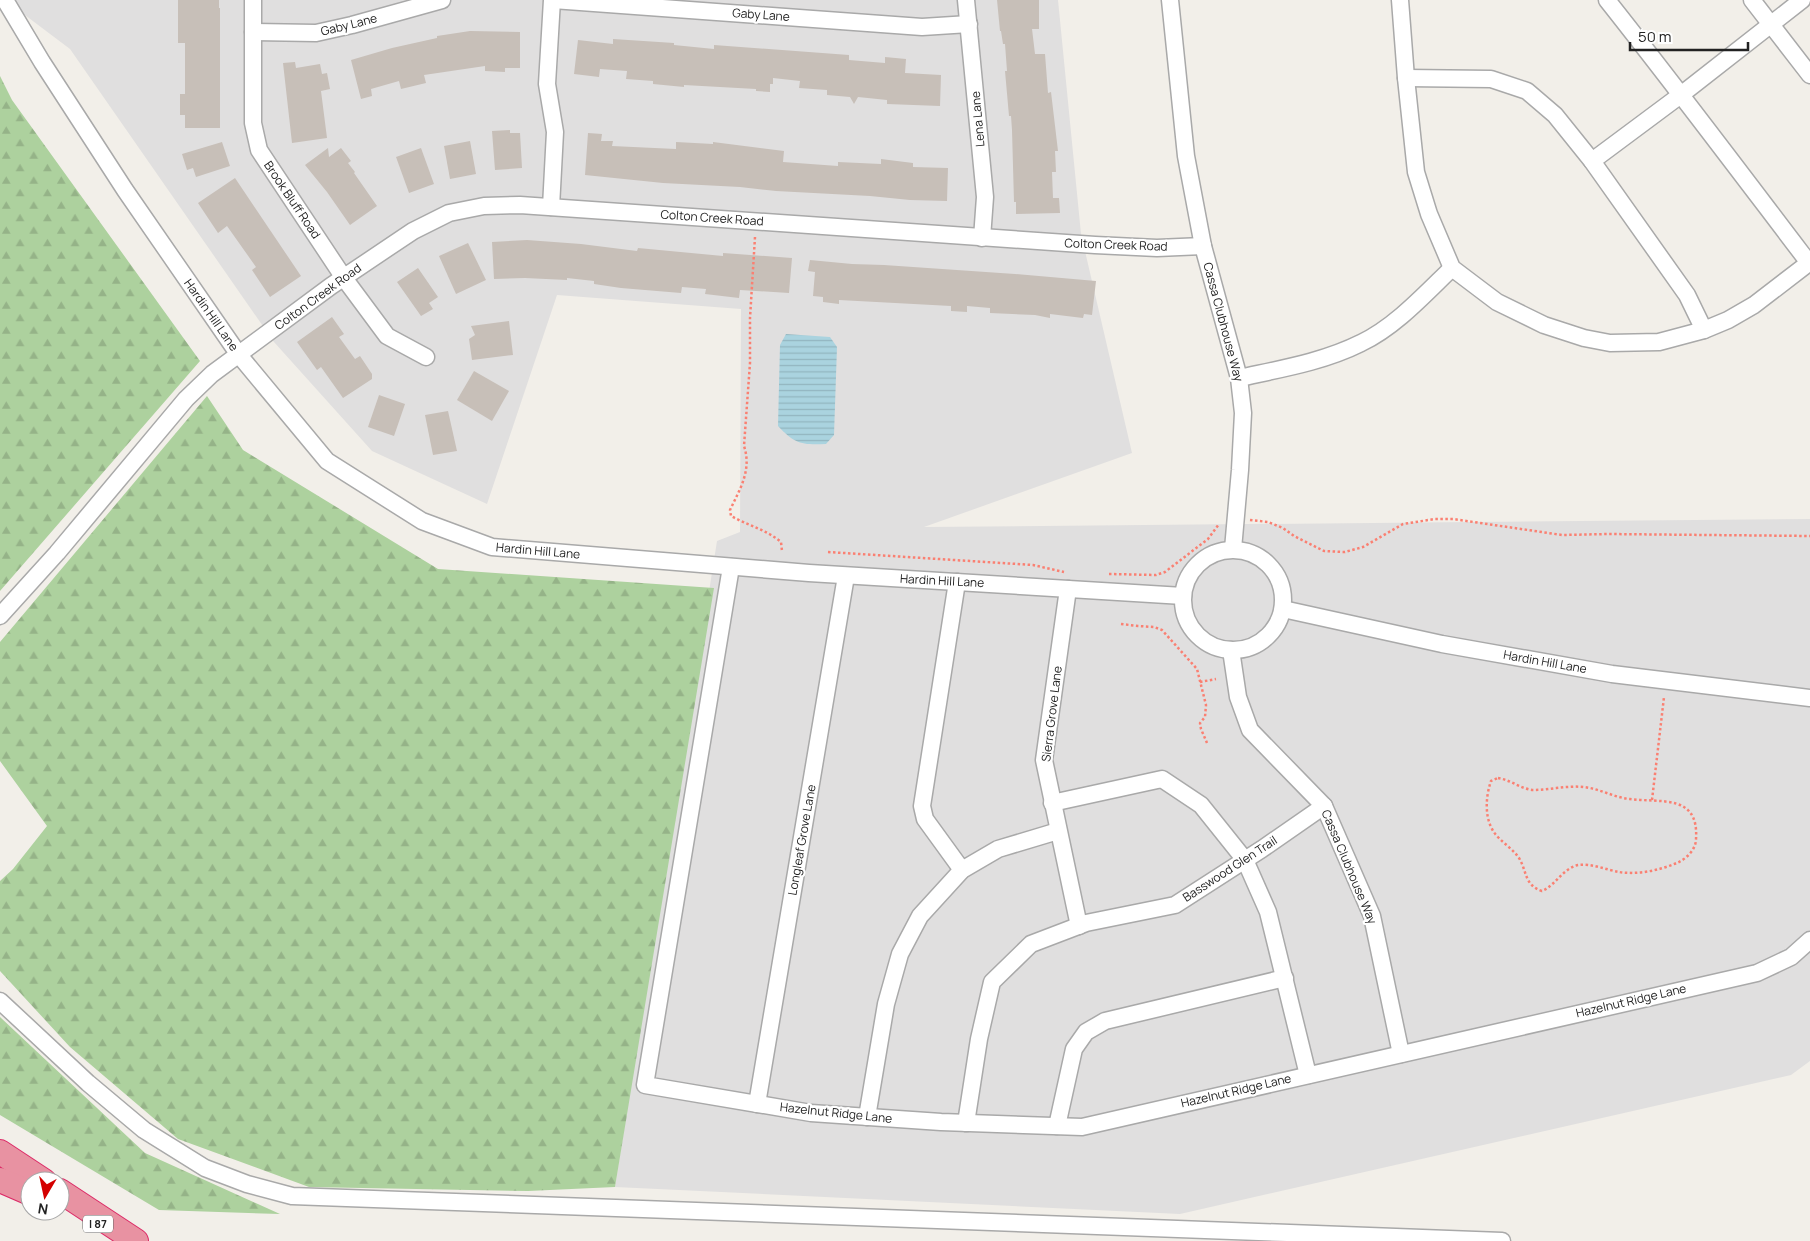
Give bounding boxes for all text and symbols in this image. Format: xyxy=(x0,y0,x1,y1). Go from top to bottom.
street label: Gaby Lane xyxy=(732,4,790,25)
street label: Gaby Lane xyxy=(319,9,379,40)
scale bar xyxy=(1630,20,1748,52)
text: 50 m xyxy=(1638,26,1672,47)
street label: Lena Lane xyxy=(967,90,988,148)
street label: Brook Bluff Road xyxy=(260,158,325,242)
street label: Colton Creek Road xyxy=(660,205,764,230)
street label: Colton Creek Road xyxy=(1064,234,1168,255)
street label: Colton Creek Road xyxy=(271,259,364,334)
street label: Cassa Clubhouse Way xyxy=(1199,260,1248,384)
street label: Hardin Hill Lane xyxy=(180,275,243,354)
street label: Hardin Hill Lane xyxy=(495,538,581,563)
street label: Hardin Hill Lane xyxy=(899,570,985,591)
street label: Hardin Hill Lane xyxy=(1502,646,1588,677)
street label: Sierra Grove Lane xyxy=(1037,665,1066,763)
street label: Longleaf Grove Lane xyxy=(783,783,820,897)
street label: Cassa Clubhouse Way xyxy=(1318,807,1382,927)
street label: Basswood Glen Trail xyxy=(1179,832,1280,906)
street label: Hazelnut Ridge Lane xyxy=(1574,980,1688,1021)
street label: Hazelnut Ridge Lane xyxy=(1179,1070,1293,1111)
street label: Hazelnut Ridge Lane xyxy=(779,1098,893,1127)
north arrow xyxy=(20,1171,70,1221)
text: N xyxy=(36,1199,49,1220)
road number: I 87 xyxy=(83,1216,113,1232)

